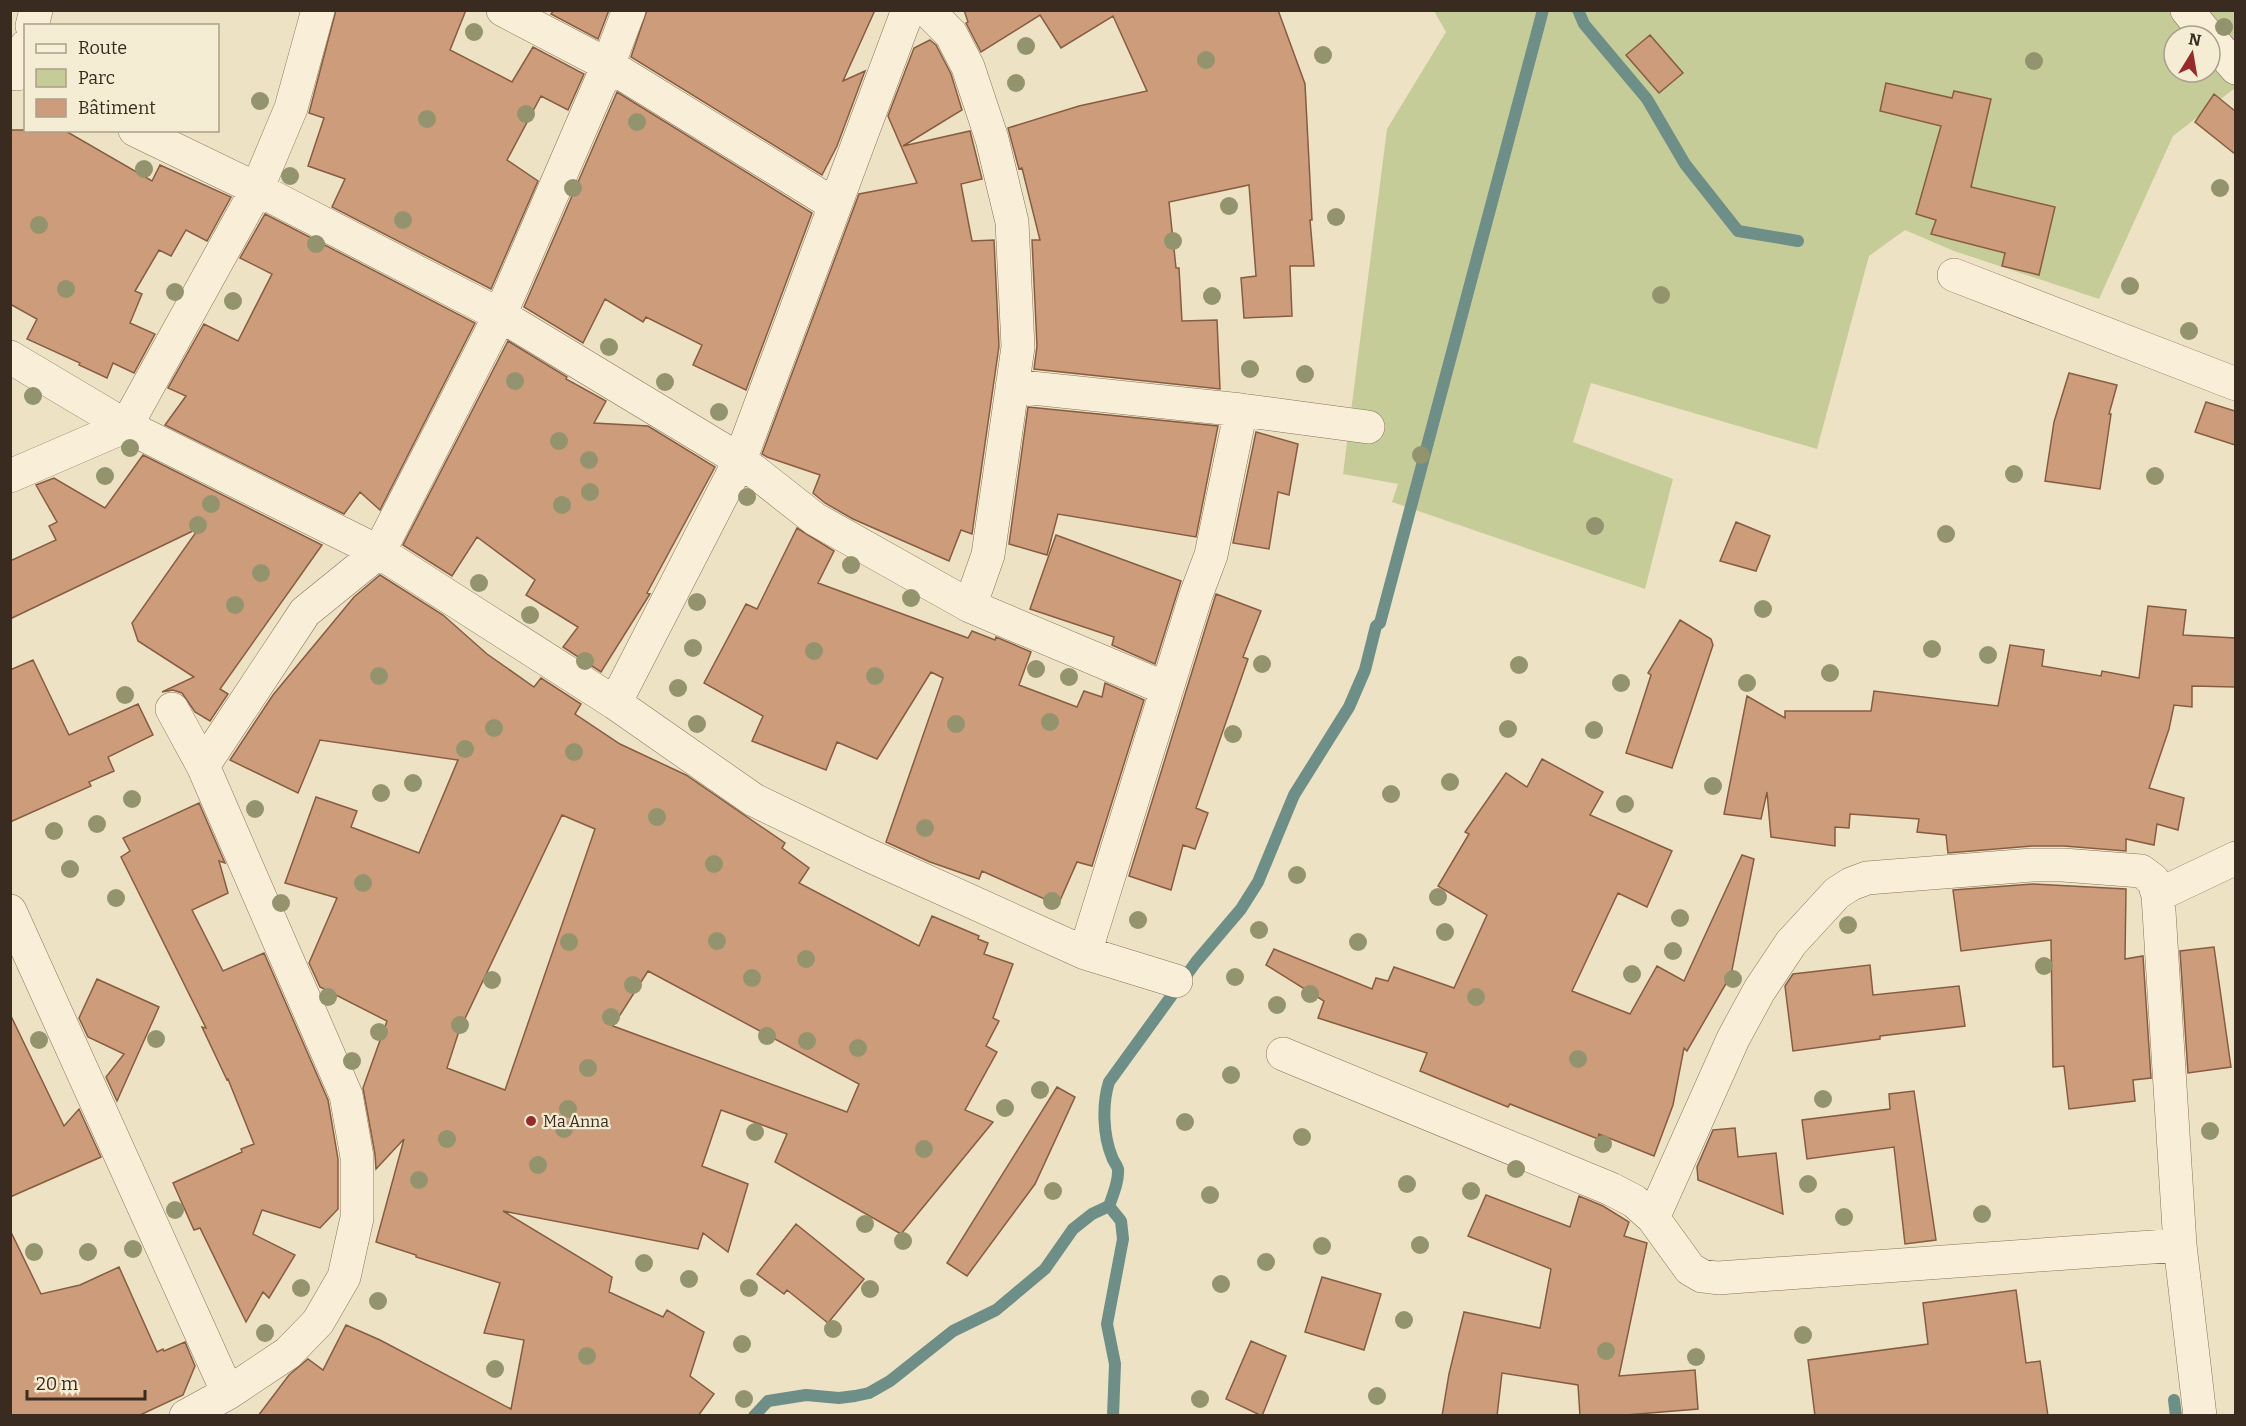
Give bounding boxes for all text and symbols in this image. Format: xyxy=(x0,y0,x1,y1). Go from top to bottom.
legend xyxy=(24,24,219,132)
north arrow xyxy=(2162,24,2222,84)
text: N xyxy=(2187,29,2203,50)
text: Route xyxy=(78,37,127,59)
text: Parc xyxy=(78,67,115,89)
text: Bâtiment xyxy=(78,97,156,119)
place label: Ma Anna xyxy=(543,1112,609,1131)
marker: Ma Anna xyxy=(524,1114,538,1128)
scale bar xyxy=(27,1363,146,1401)
text: 20 m xyxy=(36,1373,78,1395)

